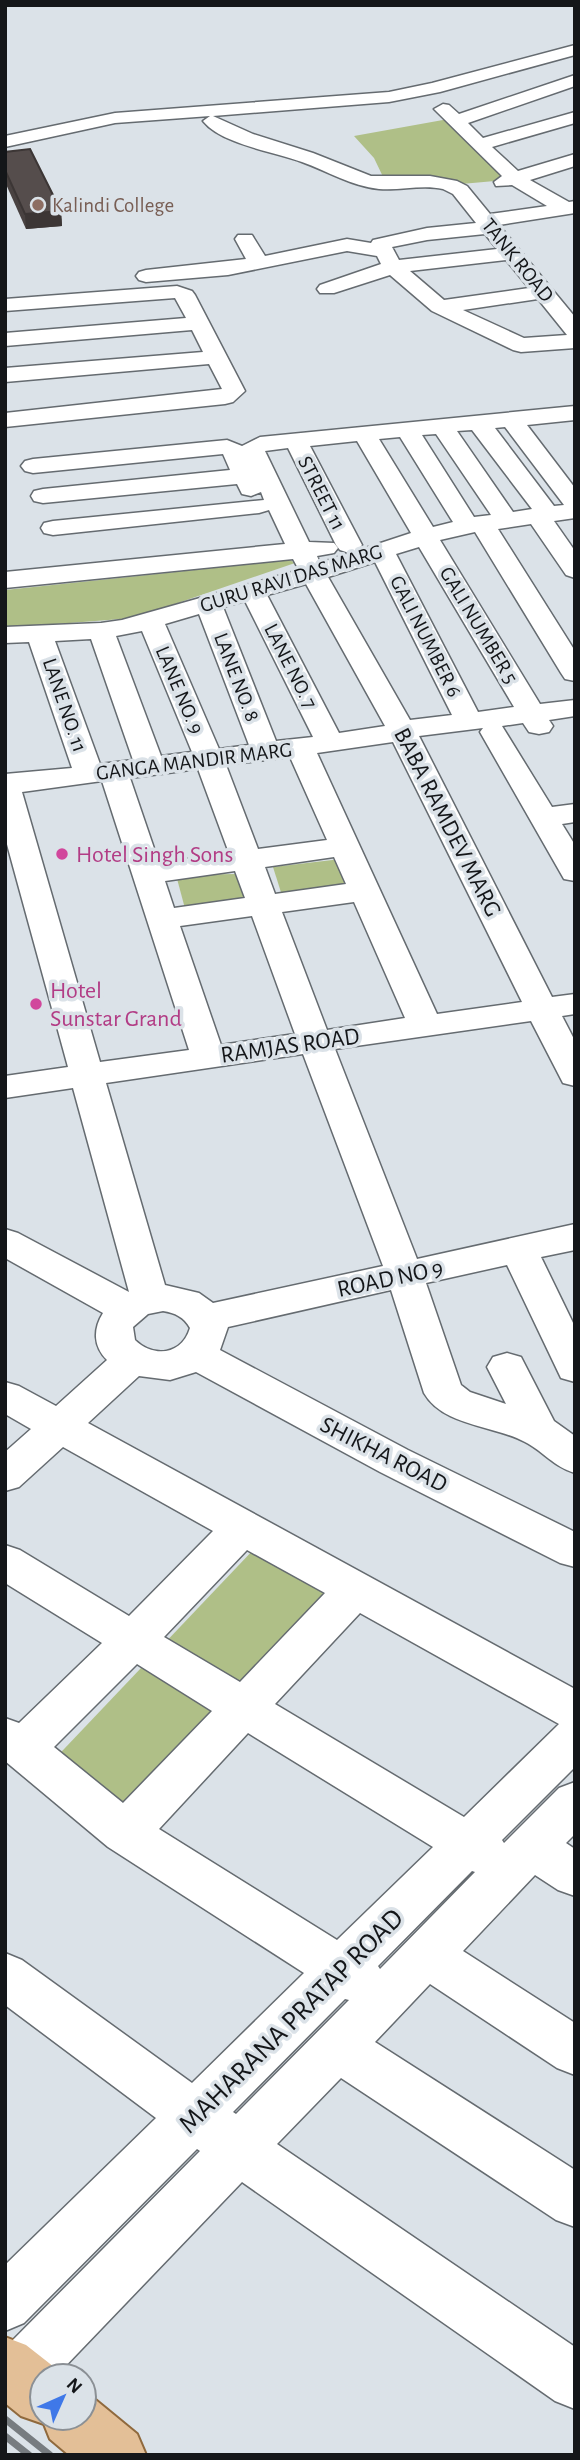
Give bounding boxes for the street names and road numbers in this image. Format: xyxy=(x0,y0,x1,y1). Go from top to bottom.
street label: TANK ROAD xyxy=(478,215,557,306)
street label: STREET 11 xyxy=(294,453,349,534)
street label: GURU RAVI DAS MARG xyxy=(198,541,385,616)
street label: GALI NUMBER 5 xyxy=(436,563,522,687)
street label: GALI NUMBER 6 xyxy=(386,572,465,700)
street label: LANE NO. 7 xyxy=(260,620,321,712)
street label: LANE NO. 8 xyxy=(210,630,263,725)
street label: LANE NO. 9 xyxy=(152,643,207,737)
street label: LANE NO. 11 xyxy=(39,655,90,755)
street label: BABA RAMDEV MARG xyxy=(389,724,505,921)
street label: GANGA MANDIR MARG xyxy=(95,739,293,784)
street label: RAMJAS ROAD xyxy=(219,1024,361,1068)
street label: ROAD NO 9 xyxy=(335,1256,445,1302)
street label: SHIKHA ROAD xyxy=(316,1413,451,1497)
street label: MAHARANA PRATAP ROAD xyxy=(174,1904,409,2139)

